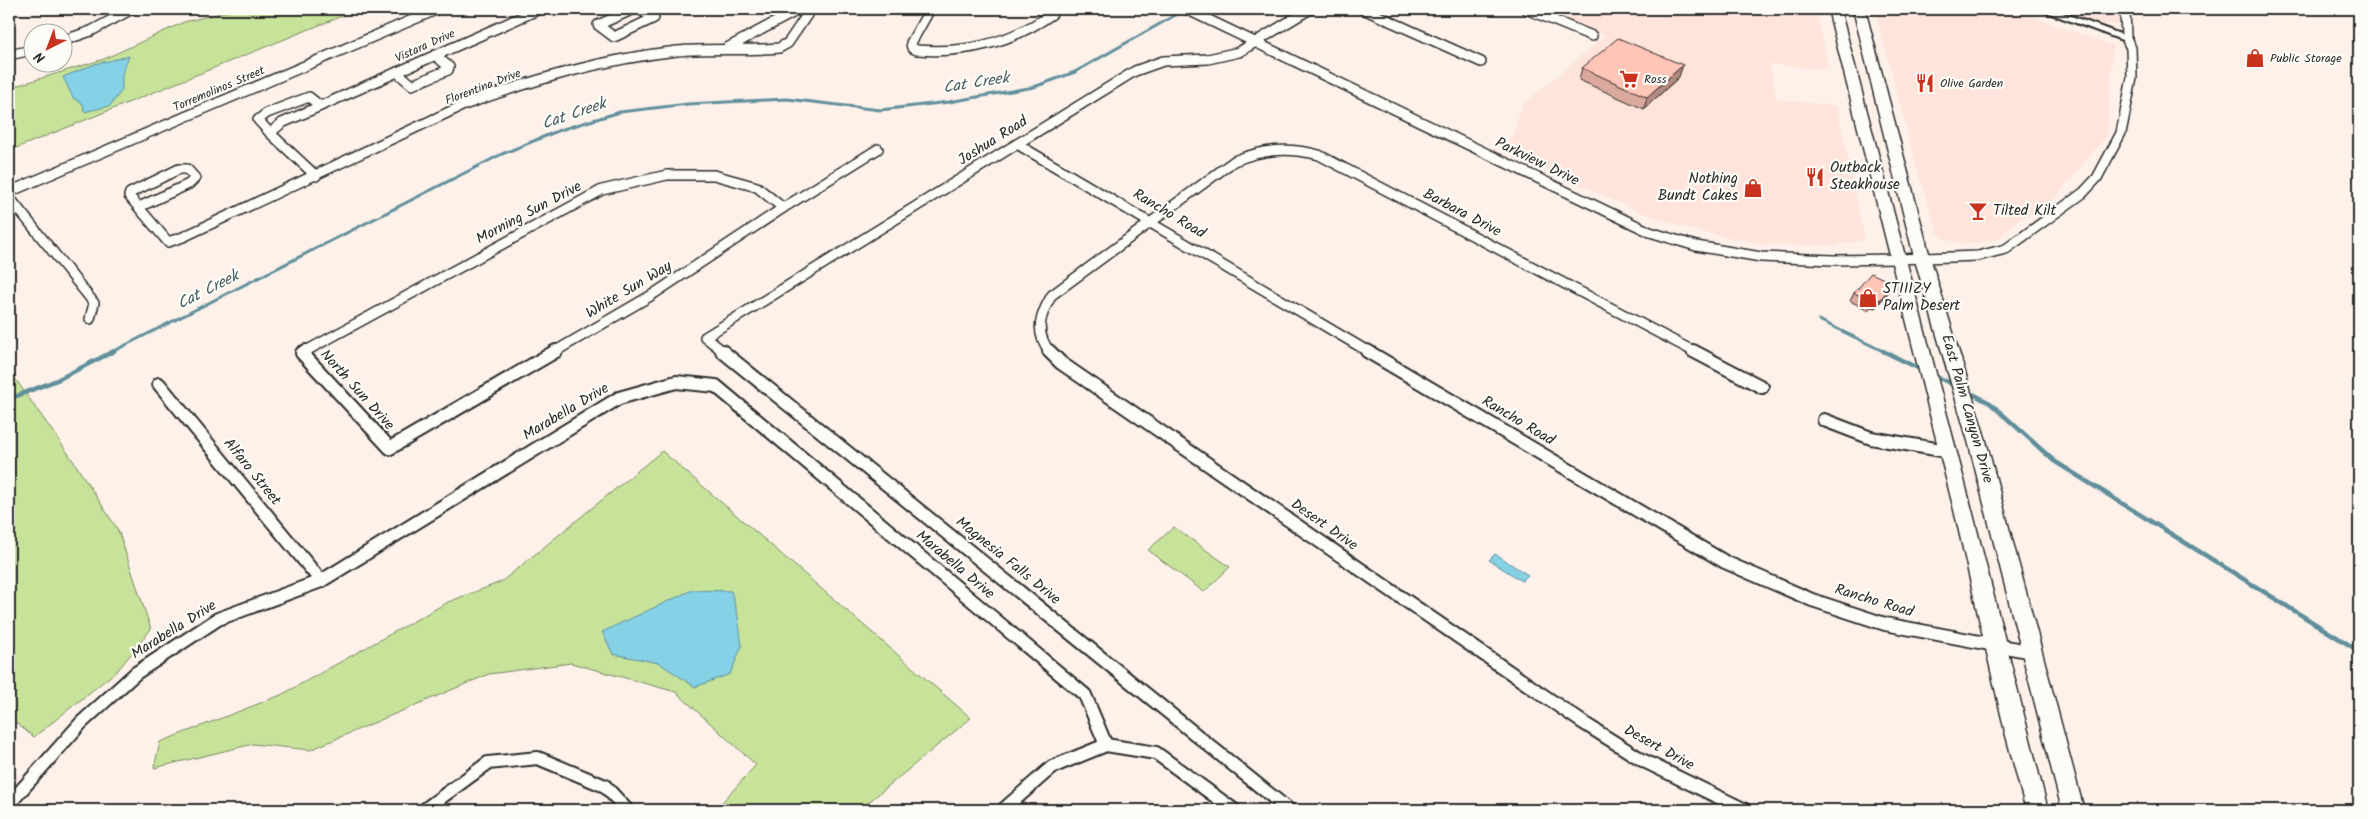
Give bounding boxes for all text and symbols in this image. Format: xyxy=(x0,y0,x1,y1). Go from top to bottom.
north arrow xyxy=(22,22,72,72)
street label: Vistara Drive xyxy=(392,24,459,68)
text: N xyxy=(29,46,51,68)
shop icon: Public Storage xyxy=(2244,47,2266,69)
place label: Public Storage xyxy=(2270,49,2342,68)
street label: Torremolinos Street xyxy=(170,61,268,117)
street label: Florentina Drive xyxy=(442,64,524,110)
water label: Cat Creek xyxy=(941,65,1013,101)
supermarket icon: Ross xyxy=(1618,68,1640,90)
place label: Ross xyxy=(1644,70,1667,89)
restaurant icon: Olive Garden xyxy=(1914,72,1936,94)
place label: Olive Garden xyxy=(1940,74,2003,93)
water label: Cat Creek xyxy=(538,91,612,137)
street label: Joshua Road xyxy=(953,110,1033,172)
street label: Parkview Drive xyxy=(1491,131,1583,193)
place label: Outback Steakhouse xyxy=(1830,156,1900,197)
restaurant icon: Outback Steakhouse xyxy=(1804,166,1826,188)
place label: Nothing Bundt Cakes xyxy=(1658,167,1739,208)
street label: Morning Sun Drive xyxy=(472,175,586,251)
shop icon: Nothing Bundt Cakes xyxy=(1742,177,1764,199)
street label: Barbara Drive xyxy=(1418,182,1506,244)
street label: Rancho Road xyxy=(1128,183,1211,246)
place label: Tilted Kilt xyxy=(1993,199,2056,223)
bar icon: Tilted Kilt xyxy=(1967,200,1989,222)
street label: White Sun Way xyxy=(581,254,678,325)
water label: Cat Creek xyxy=(173,263,246,316)
place label: STIIIZY Palm Desert xyxy=(1883,277,1960,318)
shop icon: STIIIZY Palm Desert xyxy=(1857,287,1879,309)
street label: East Palm Canyon Drive xyxy=(1934,332,2000,487)
street label: North Sun Drive xyxy=(314,344,400,436)
street label: Marabella Drive xyxy=(518,377,614,447)
street label: Rancho Road xyxy=(1477,390,1560,453)
street label: Alfaro Street xyxy=(217,433,287,511)
street label: Desert Drive xyxy=(1285,493,1363,557)
street label: Magnesia Falls Drive xyxy=(950,511,1066,611)
street label: Marabella Drive xyxy=(910,525,1000,606)
street label: Rancho Road xyxy=(1832,578,1917,625)
street label: Marabella Drive xyxy=(126,594,222,666)
street label: Desert Drive xyxy=(1619,719,1699,777)

